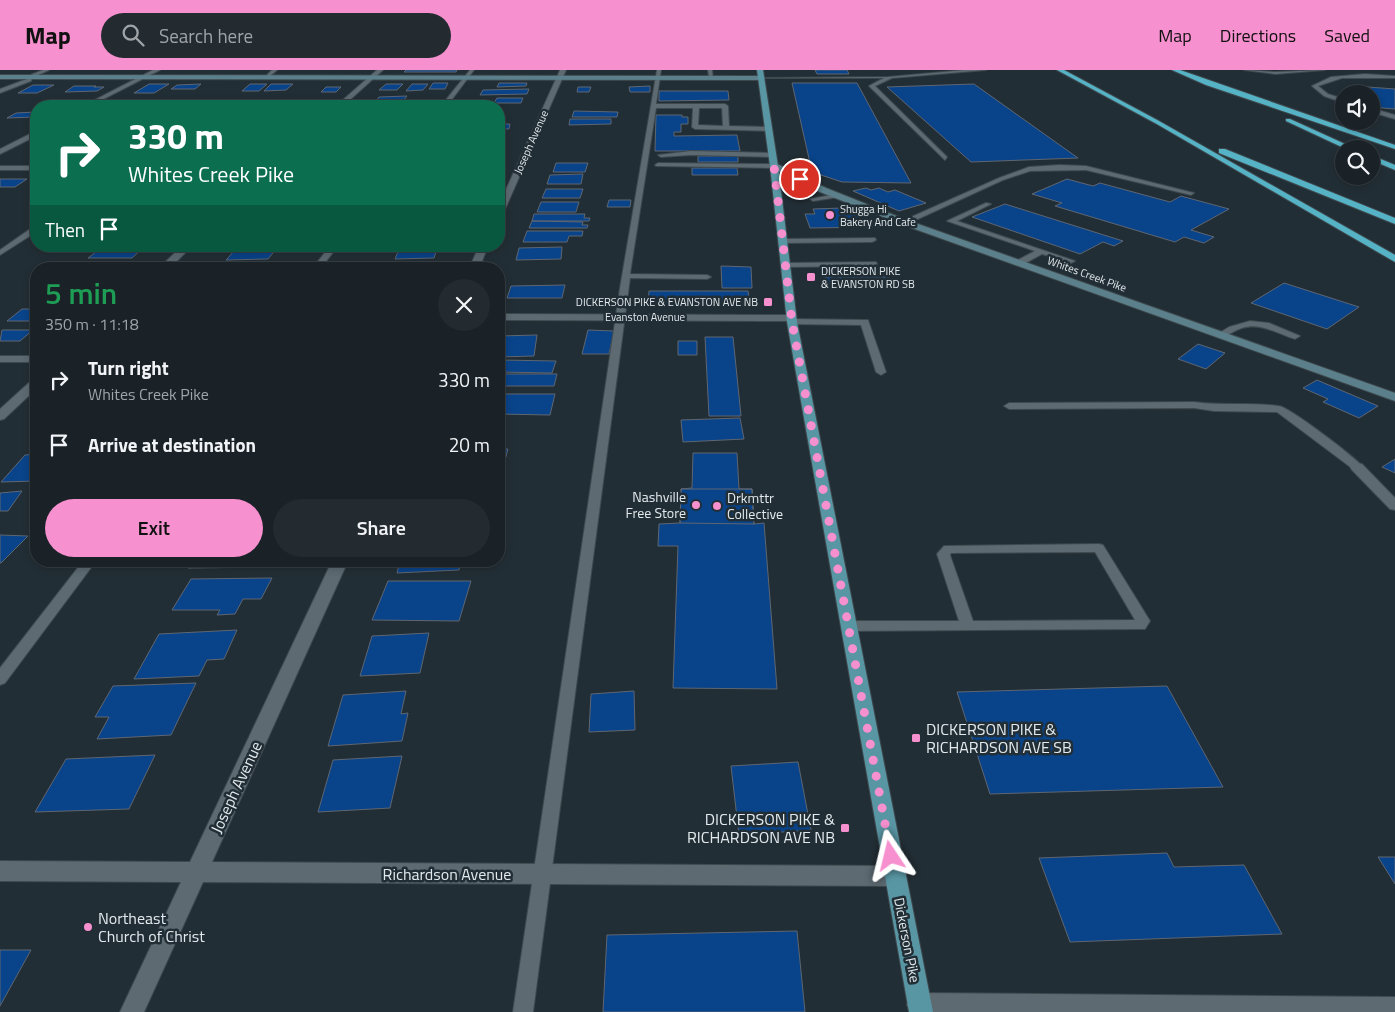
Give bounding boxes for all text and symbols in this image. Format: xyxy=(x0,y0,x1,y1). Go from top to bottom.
search box xyxy=(101,13,451,58)
text: Map xyxy=(25,17,71,53)
icon: search xyxy=(119,21,147,49)
text: Search here xyxy=(159,21,253,50)
text: Map xyxy=(1158,22,1192,49)
text: Directions xyxy=(1220,22,1296,49)
text: Saved xyxy=(1324,22,1370,49)
map controls xyxy=(1335,85,1380,185)
button: sound xyxy=(1335,85,1380,130)
street label: Joseph Avenue xyxy=(510,107,552,176)
text: 330 m xyxy=(128,109,224,163)
icon: right xyxy=(45,120,110,185)
button: search xyxy=(1335,140,1380,185)
text: Whites Creek Pike xyxy=(128,157,294,191)
pin xyxy=(779,158,821,200)
icon: arrive xyxy=(786,165,814,193)
place label: Shugga Hi Bakery And Cafe xyxy=(840,201,916,230)
marker: Shugga Hi Bakery And Cafe xyxy=(824,209,836,221)
text: Then xyxy=(45,215,85,244)
icon: arrive xyxy=(95,215,123,243)
street label: Whites Creek Pike xyxy=(1045,252,1129,296)
place label: DICKERSON PIKE & EVANSTON RD SB xyxy=(821,263,915,292)
text: 5 min xyxy=(45,270,117,316)
marker: DICKERSON PIKE & EVANSTON RD SB xyxy=(805,271,817,283)
button: close xyxy=(438,279,490,331)
place label: DICKERSON PIKE & EVANSTON AVE NB xyxy=(576,294,758,310)
marker: DICKERSON PIKE & EVANSTON AVE NB xyxy=(762,296,774,308)
street label: Evanston Avenue xyxy=(605,309,685,325)
text: 350 m · 11:18 xyxy=(45,312,139,336)
text: Turn right xyxy=(88,353,169,382)
text: 330 m xyxy=(438,365,490,394)
icon: right xyxy=(45,366,73,394)
text: Whites Creek Pike xyxy=(88,382,209,406)
text: Arrive at destination xyxy=(88,430,256,459)
text: 20 m xyxy=(449,430,490,459)
icon: arrive xyxy=(45,431,73,459)
place label: Nashville Free Store xyxy=(625,486,686,523)
place label: Drkmttr Collective xyxy=(727,487,783,524)
button: Exit xyxy=(45,499,263,557)
button: Share xyxy=(273,499,490,557)
marker: Nashville Free Store xyxy=(690,499,702,511)
marker: Drkmttr Collective xyxy=(711,500,723,512)
place label: DICKERSON PIKE & RICHARDSON AVE SB xyxy=(926,717,1072,759)
marker: DICKERSON PIKE & RICHARDSON AVE SB xyxy=(910,732,922,744)
street label: Joseph Avenue xyxy=(204,737,268,837)
place label: DICKERSON PIKE & RICHARDSON AVE NB xyxy=(687,807,835,849)
marker: DICKERSON PIKE & RICHARDSON AVE NB xyxy=(839,822,851,834)
position arrow xyxy=(864,829,916,881)
street label: Richardson Avenue xyxy=(383,862,511,886)
street label: Dickerson Pike xyxy=(889,896,926,984)
place label: Northeast Church of Christ xyxy=(98,906,205,948)
marker: Northeast Church of Christ xyxy=(82,921,94,933)

